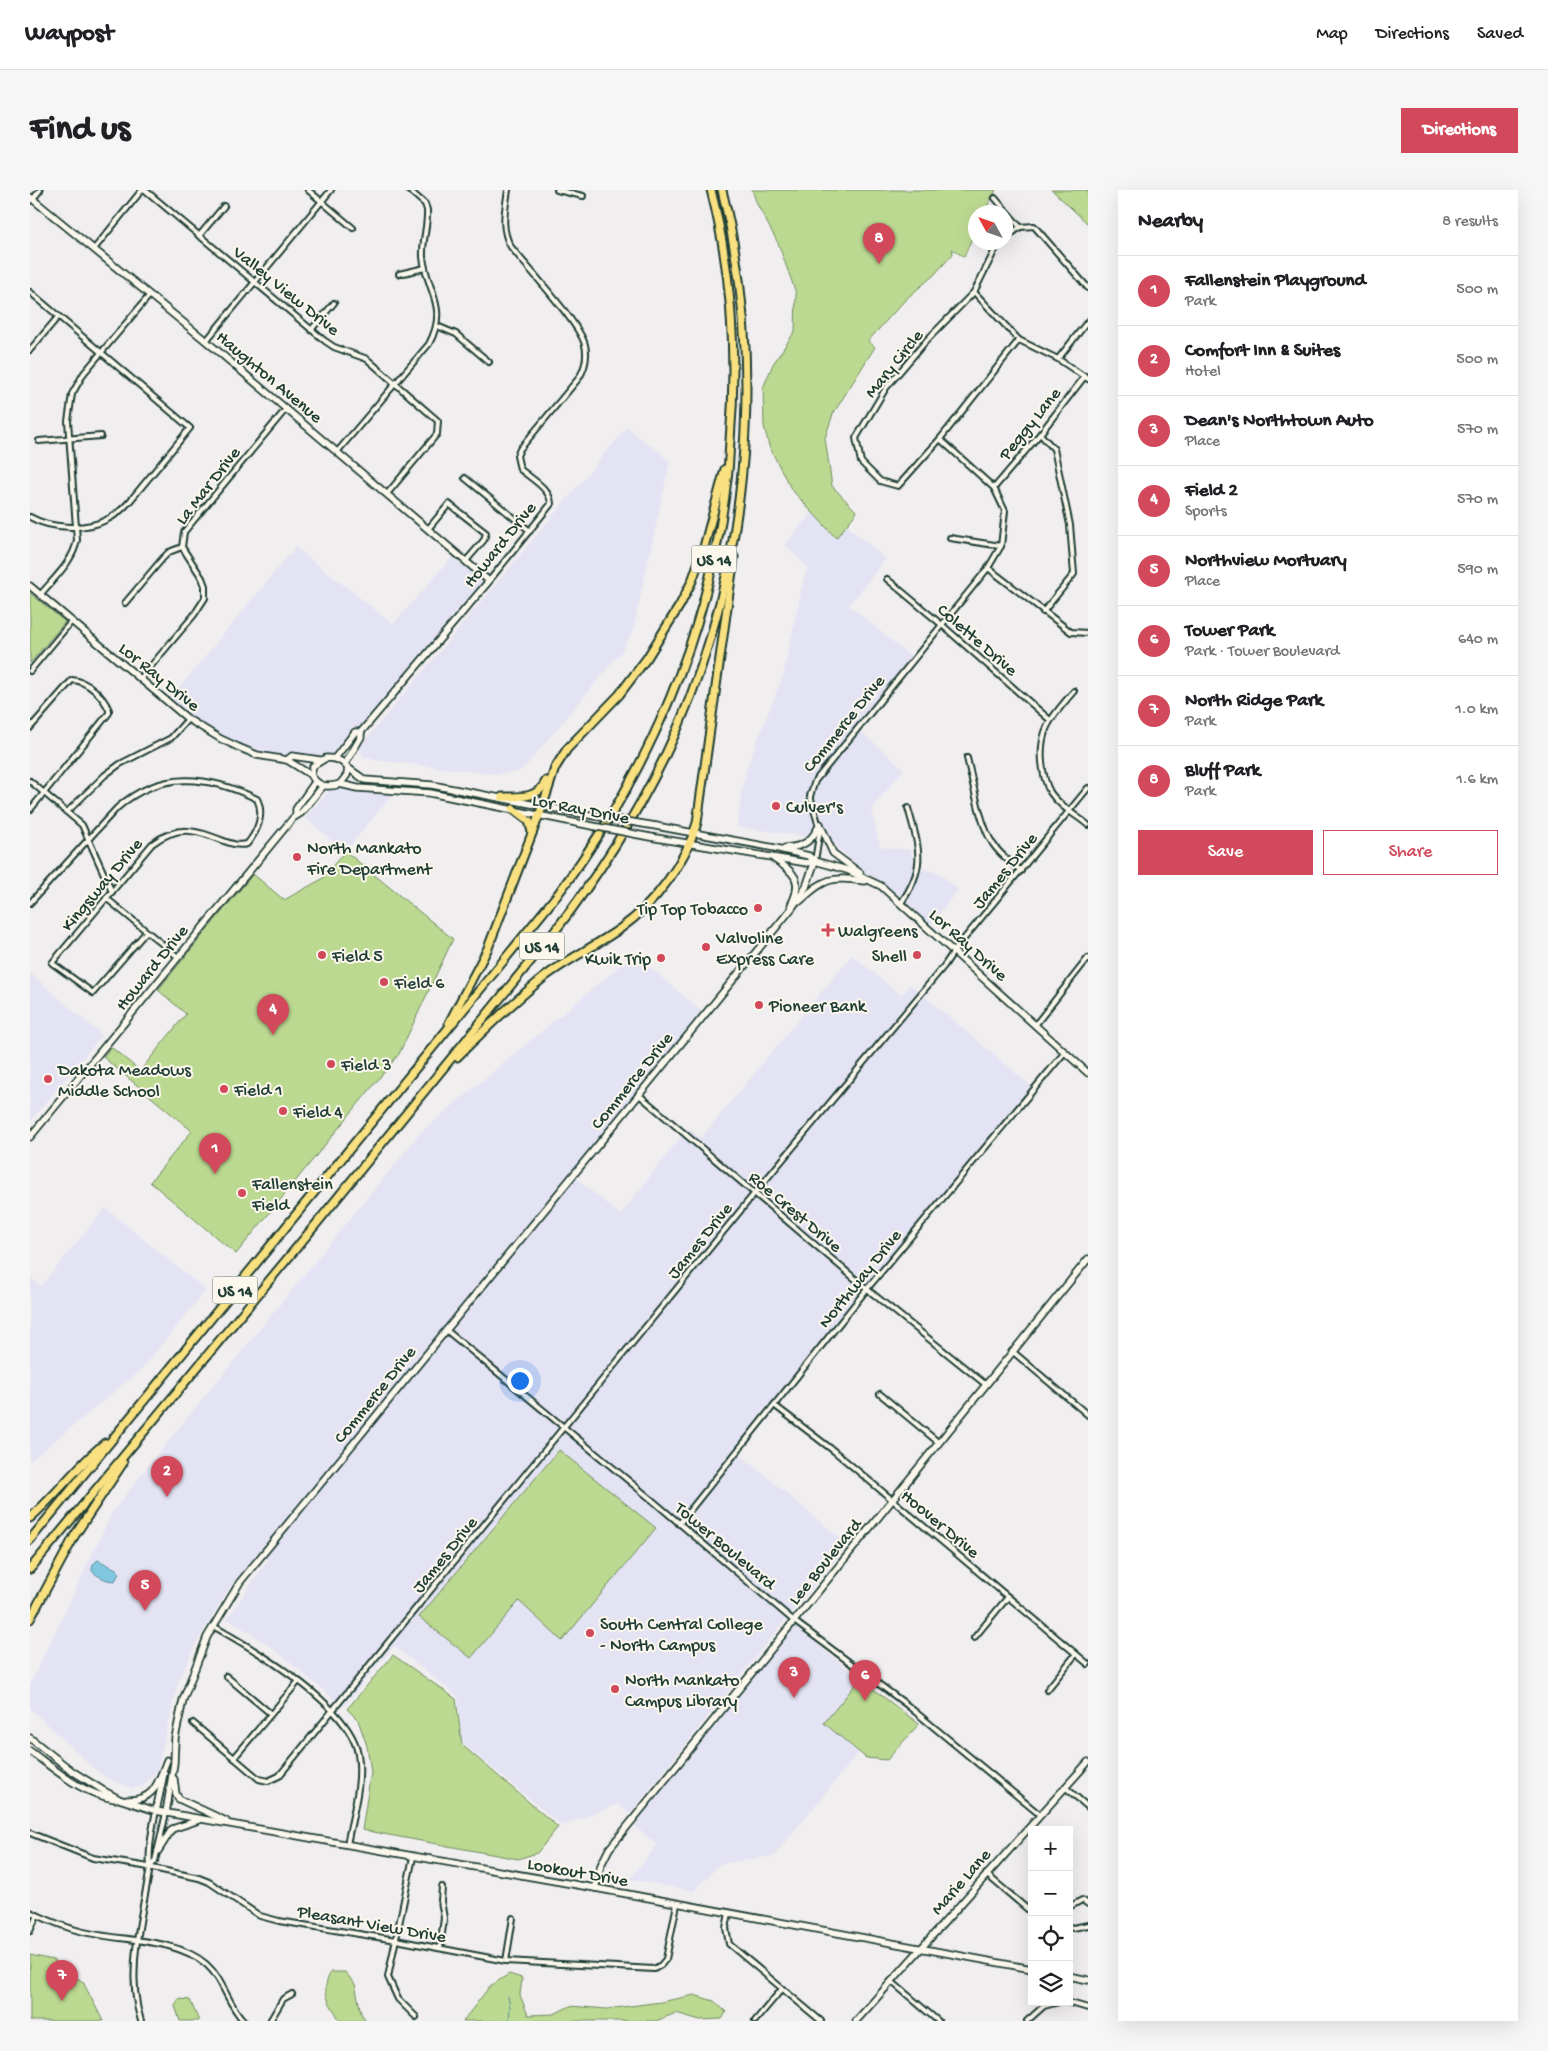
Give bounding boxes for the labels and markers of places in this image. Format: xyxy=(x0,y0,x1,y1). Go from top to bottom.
pin: 8 xyxy=(863,223,895,264)
place label: Culver's xyxy=(786,798,844,819)
marker: Culver's xyxy=(770,800,782,812)
place label: North Mankato Fire Department xyxy=(306,839,433,881)
marker: North Mankato Fire Department xyxy=(291,851,303,863)
place label: Tip Top Tobacco xyxy=(636,900,748,921)
marker: Tip Top Tobacco xyxy=(752,902,764,914)
place label: Walgreens xyxy=(838,922,919,943)
marker: Walgreens xyxy=(822,924,834,936)
place label: Valvoline Express Care xyxy=(715,929,815,971)
marker: Valvoline Express Care xyxy=(700,941,712,953)
place label: Field 5 xyxy=(331,947,383,968)
place label: Shell xyxy=(872,947,907,968)
marker: Field 5 xyxy=(316,949,328,961)
marker: Shell xyxy=(911,949,923,961)
place label: Kwik Trip xyxy=(585,950,651,971)
marker: Kwik Trip xyxy=(655,952,667,964)
place label: Field 6 xyxy=(393,974,445,995)
marker: Field 6 xyxy=(378,976,390,988)
pin: 4 xyxy=(257,994,289,1035)
place label: Pioneer Bank xyxy=(768,997,868,1018)
marker: Pioneer Bank xyxy=(753,999,765,1011)
place label: Field 3 xyxy=(340,1056,392,1077)
marker: Field 3 xyxy=(325,1058,337,1070)
place label: Dakota Meadows Middle School xyxy=(57,1061,192,1103)
marker: Dakota Meadows Middle School xyxy=(42,1073,54,1085)
place label: Field 1 xyxy=(233,1081,282,1102)
marker: Field 1 xyxy=(218,1083,230,1095)
place label: Field 4 xyxy=(292,1103,343,1124)
marker: Field 4 xyxy=(277,1105,289,1117)
pin: 1 xyxy=(199,1133,231,1174)
place label: Fallenstein Field xyxy=(251,1175,333,1217)
marker: Fallenstein Field xyxy=(236,1187,248,1199)
pin: 2 xyxy=(151,1456,183,1497)
pin: 5 xyxy=(129,1570,161,1611)
place label: South Central College - North Campus xyxy=(600,1615,764,1657)
marker: South Central College - North Campus xyxy=(584,1627,596,1639)
pin: 3 xyxy=(778,1657,810,1698)
pin: 6 xyxy=(849,1660,881,1701)
place label: North Mankato Campus Library xyxy=(625,1671,740,1713)
marker: North Mankato Campus Library xyxy=(609,1683,621,1695)
pin: 7 xyxy=(46,1960,78,2001)

